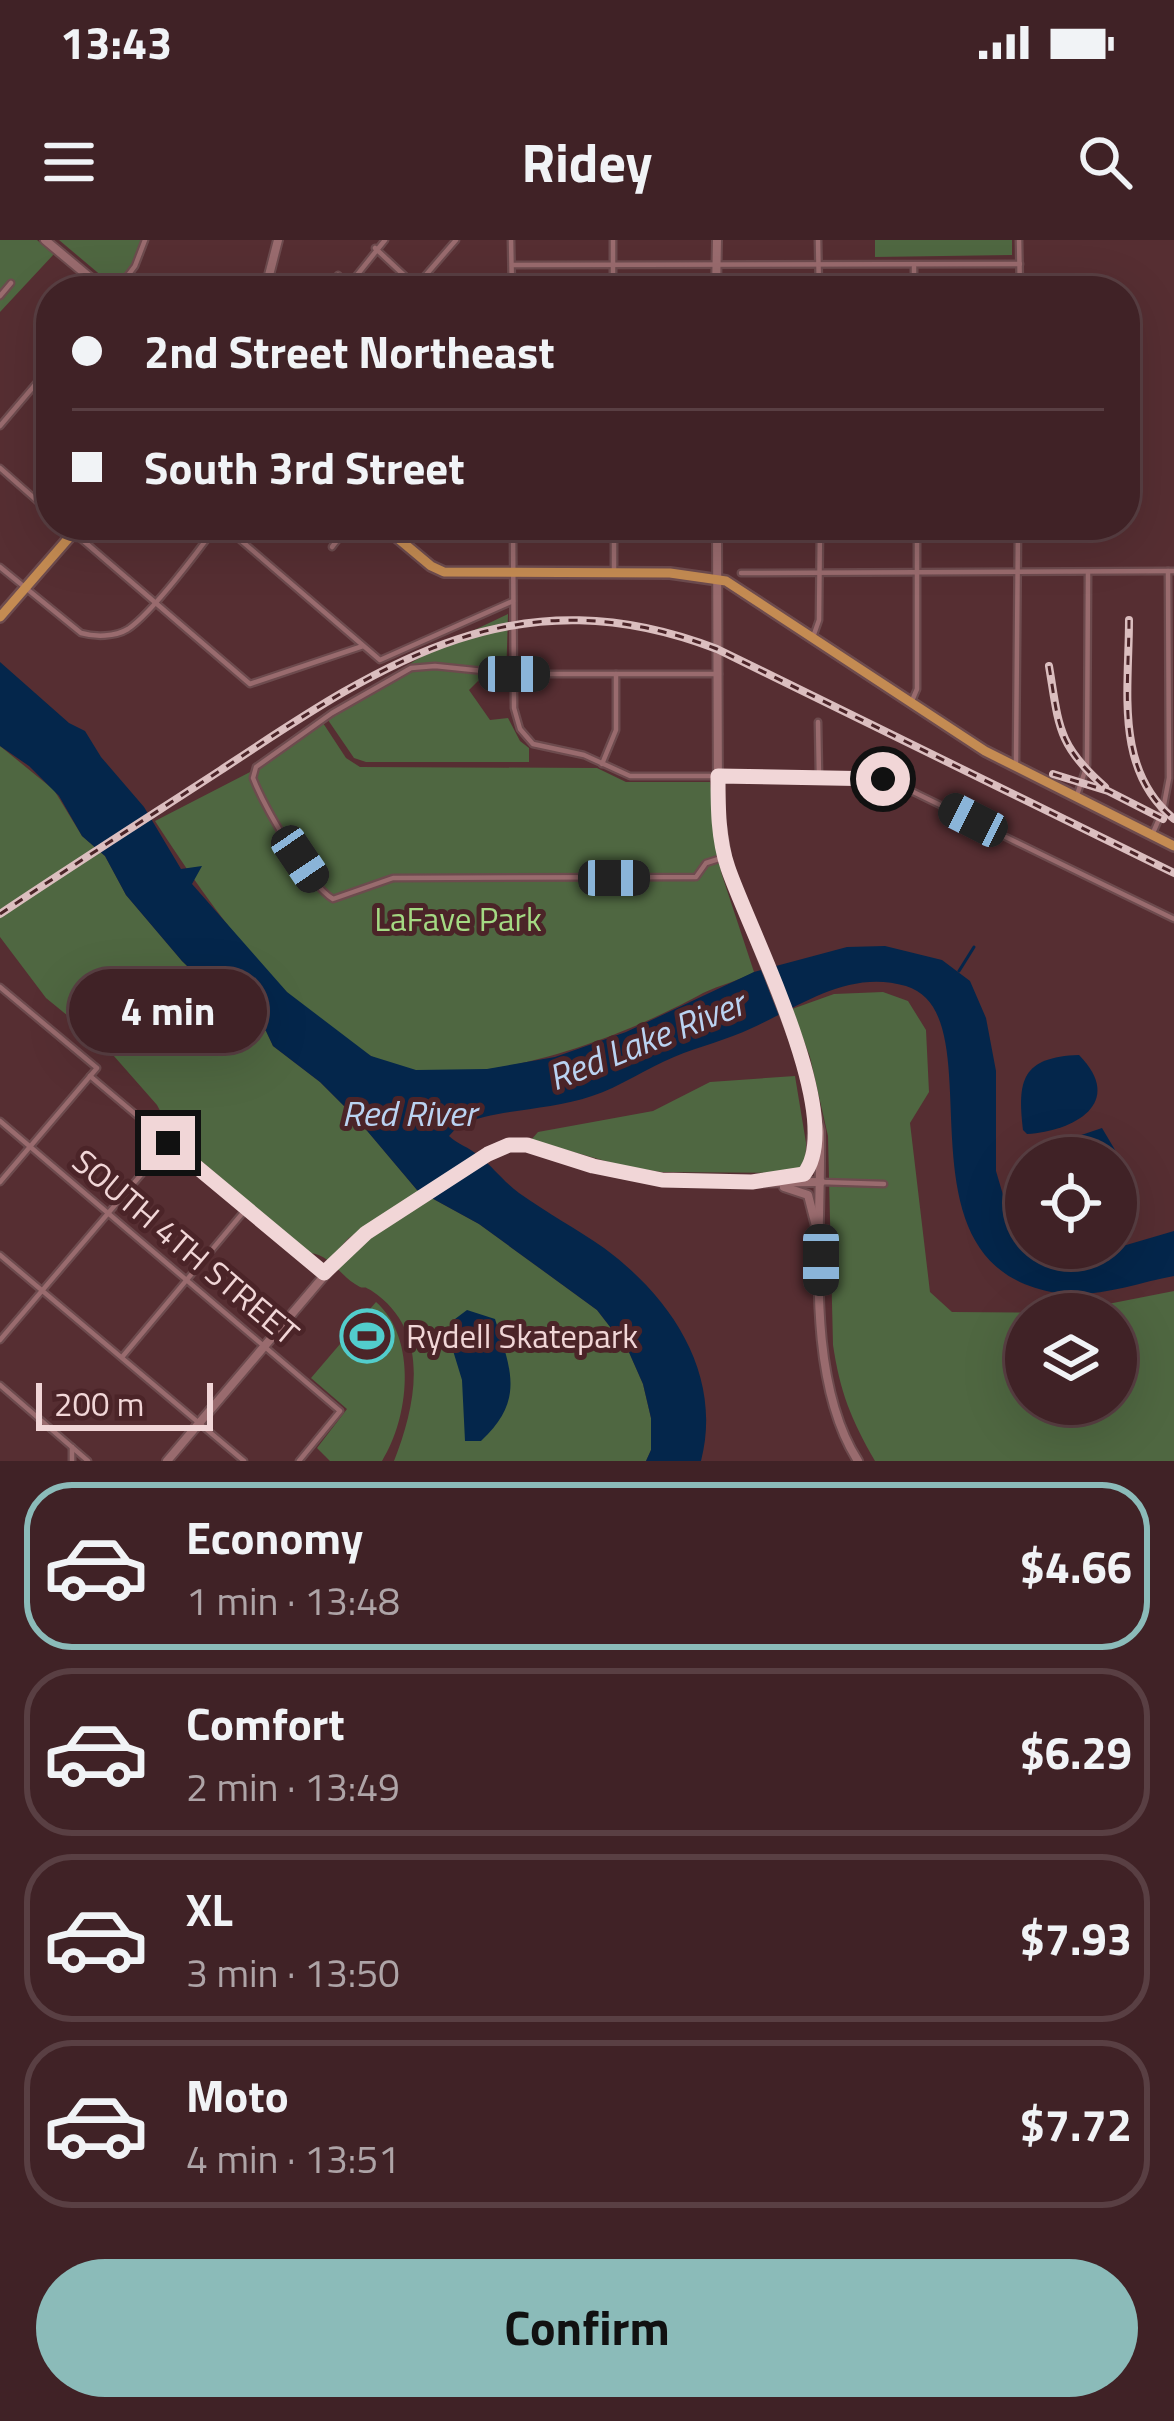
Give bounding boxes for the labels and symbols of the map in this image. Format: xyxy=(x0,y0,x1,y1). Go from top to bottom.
car xyxy=(478,656,550,692)
route start xyxy=(856,752,910,806)
car xyxy=(933,788,1013,852)
car xyxy=(265,819,335,899)
car xyxy=(578,860,650,896)
park label: LaFave Park xyxy=(374,894,542,944)
callout: 4 min xyxy=(69,969,267,1053)
water label: Red Lake River xyxy=(539,973,757,1104)
water label: Red River xyxy=(342,1085,481,1140)
route end xyxy=(141,1116,195,1170)
street label: SOUTH 4TH STREET xyxy=(62,1137,310,1357)
car xyxy=(803,1224,839,1296)
sports icon: Rydell Skatepark xyxy=(339,1308,395,1364)
place label: Rydell Skatepark xyxy=(406,1311,638,1361)
scale bar xyxy=(36,1377,213,1430)

